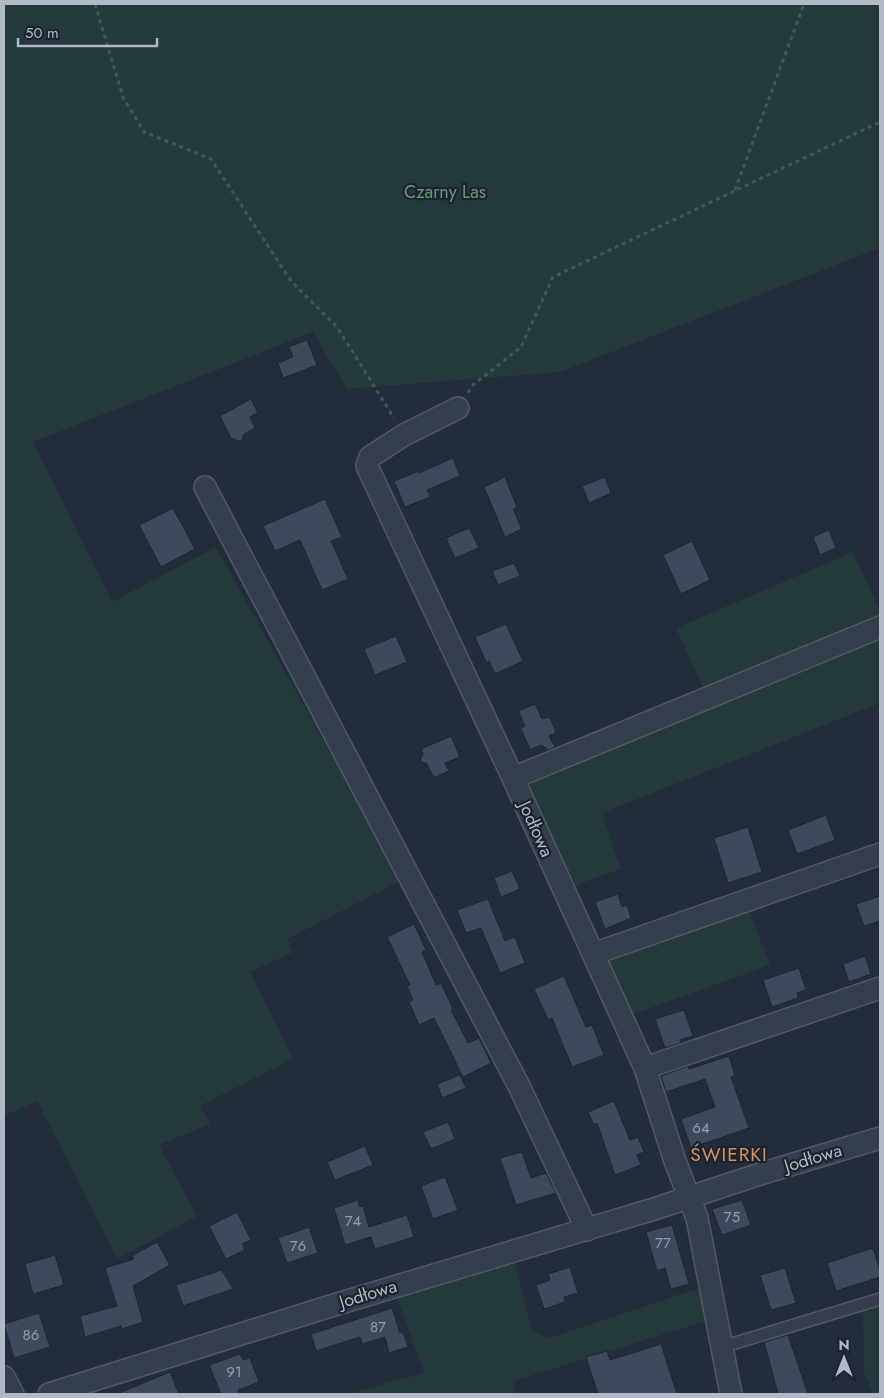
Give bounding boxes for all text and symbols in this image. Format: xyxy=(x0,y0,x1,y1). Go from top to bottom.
scale bar xyxy=(18,15,156,47)
text: 50 m xyxy=(25,22,59,44)
park label: Czarny Las xyxy=(404,179,486,205)
street label: Jodłowa xyxy=(511,795,560,861)
house number: 64 xyxy=(692,1117,710,1139)
street label: Jodłowa xyxy=(779,1137,845,1180)
district label: ŚWIERKI xyxy=(690,1141,768,1168)
house number: 75 xyxy=(724,1206,740,1228)
house number: 74 xyxy=(345,1210,362,1232)
house number: 77 xyxy=(655,1232,671,1254)
house number: 76 xyxy=(290,1235,306,1257)
street label: Jodłowa xyxy=(334,1273,400,1316)
house number: 87 xyxy=(370,1316,386,1338)
house number: 86 xyxy=(23,1324,39,1346)
north arrow xyxy=(819,1333,869,1383)
text: N xyxy=(838,1335,850,1355)
house number: 91 xyxy=(226,1361,242,1383)

